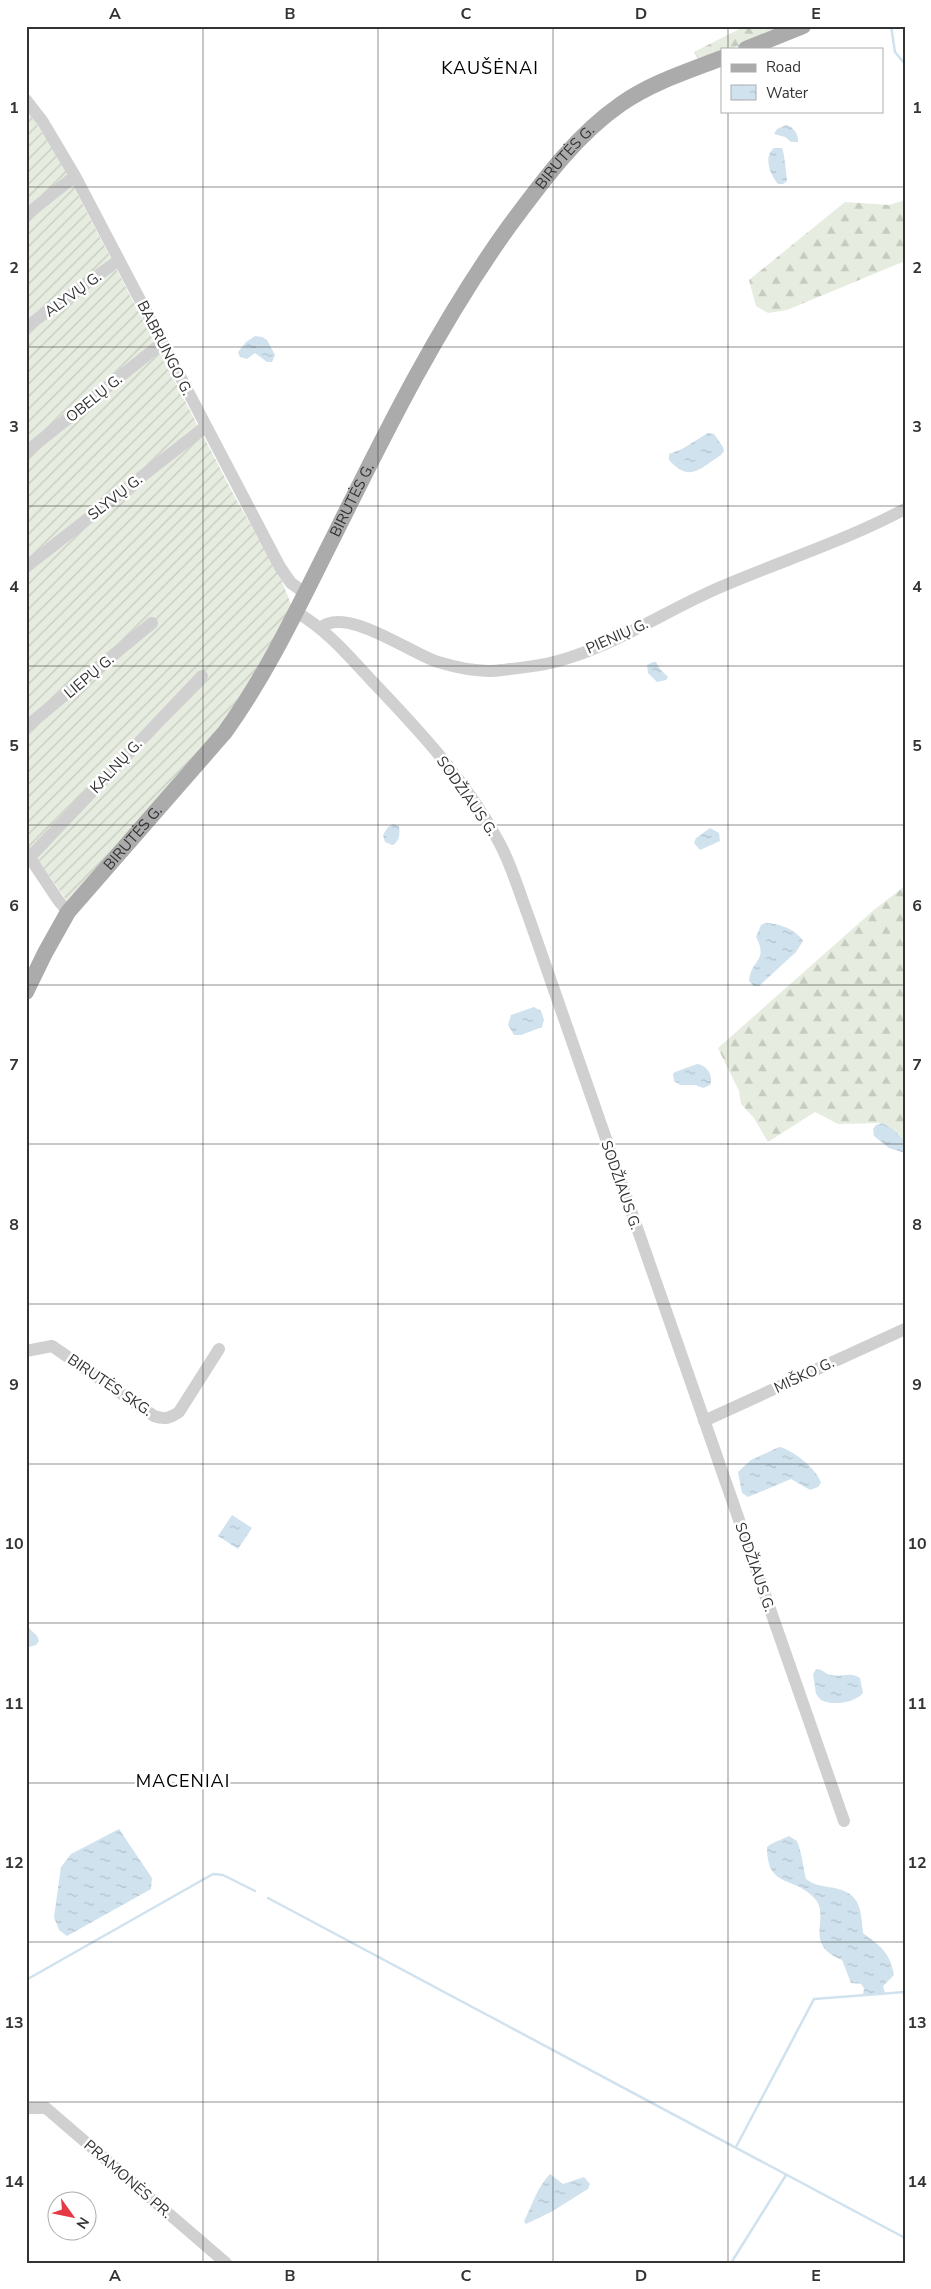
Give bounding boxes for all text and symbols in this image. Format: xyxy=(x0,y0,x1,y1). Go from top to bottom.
text: A xyxy=(109,3,121,25)
text: B xyxy=(284,3,296,25)
text: C xyxy=(461,3,472,25)
text: D xyxy=(635,3,647,25)
text: E xyxy=(811,3,821,25)
legend xyxy=(721,48,884,112)
district label: KAUŠĖNAI xyxy=(441,56,539,80)
text: Road xyxy=(766,57,801,77)
text: Water xyxy=(766,83,809,103)
text: 1 xyxy=(9,97,19,119)
text: 1 xyxy=(912,97,922,119)
street label: BIRUTĖS G. xyxy=(531,120,599,193)
text: 2 xyxy=(9,257,19,279)
text: 2 xyxy=(912,257,922,279)
street label: ALYVŲ G. xyxy=(41,267,105,321)
street label: BABRUNGO G. xyxy=(133,297,197,399)
street label: OBELŲ G. xyxy=(62,369,126,427)
text: 3 xyxy=(9,416,19,438)
text: 3 xyxy=(912,416,922,438)
street label: BIRUTĖS G. xyxy=(325,460,379,540)
street label: SLYVŲ G. xyxy=(84,469,146,525)
text: 4 xyxy=(9,576,19,598)
text: 4 xyxy=(912,576,922,598)
street label: PIENIŲ G. xyxy=(583,613,651,659)
street label: LIEPŲ G. xyxy=(60,649,118,703)
street label: KALNŲ G. xyxy=(85,734,147,798)
text: 5 xyxy=(9,735,19,757)
text: 5 xyxy=(912,735,922,757)
street label: SODŽIAUS G. xyxy=(432,752,502,840)
street label: BIRUTĖS G. xyxy=(99,801,167,874)
text: 6 xyxy=(9,895,19,917)
text: 6 xyxy=(912,895,922,917)
text: 7 xyxy=(9,1054,19,1076)
text: 7 xyxy=(912,1054,922,1076)
street label: SODŽIAUS G. xyxy=(596,1138,646,1232)
text: 8 xyxy=(9,1214,19,1236)
text: 8 xyxy=(912,1214,922,1236)
street label: BIRUTĖS SKG. xyxy=(64,1349,156,1421)
street label: MIŠKO G. xyxy=(770,1351,837,1398)
text: 9 xyxy=(9,1374,19,1396)
text: 9 xyxy=(912,1374,922,1396)
street label: SODŽIAUS G. xyxy=(730,1520,780,1614)
text: 10 xyxy=(4,1533,24,1555)
text: 10 xyxy=(907,1533,927,1555)
text: 11 xyxy=(4,1693,24,1715)
text: 11 xyxy=(907,1693,927,1715)
district label: MACENIAI xyxy=(136,1769,230,1793)
text: 12 xyxy=(4,1852,24,1874)
text: 12 xyxy=(907,1852,927,1874)
text: 13 xyxy=(4,2012,24,2034)
text: 13 xyxy=(907,2012,927,2034)
street label: PRAMONĖS PR. xyxy=(80,2136,176,2222)
text: 14 xyxy=(4,2171,24,2193)
text: 14 xyxy=(907,2171,927,2193)
north arrow xyxy=(48,2192,98,2242)
text: A xyxy=(109,2265,121,2287)
text: B xyxy=(284,2265,296,2287)
text: C xyxy=(461,2265,472,2287)
text: D xyxy=(635,2265,647,2287)
text: E xyxy=(811,2265,821,2287)

